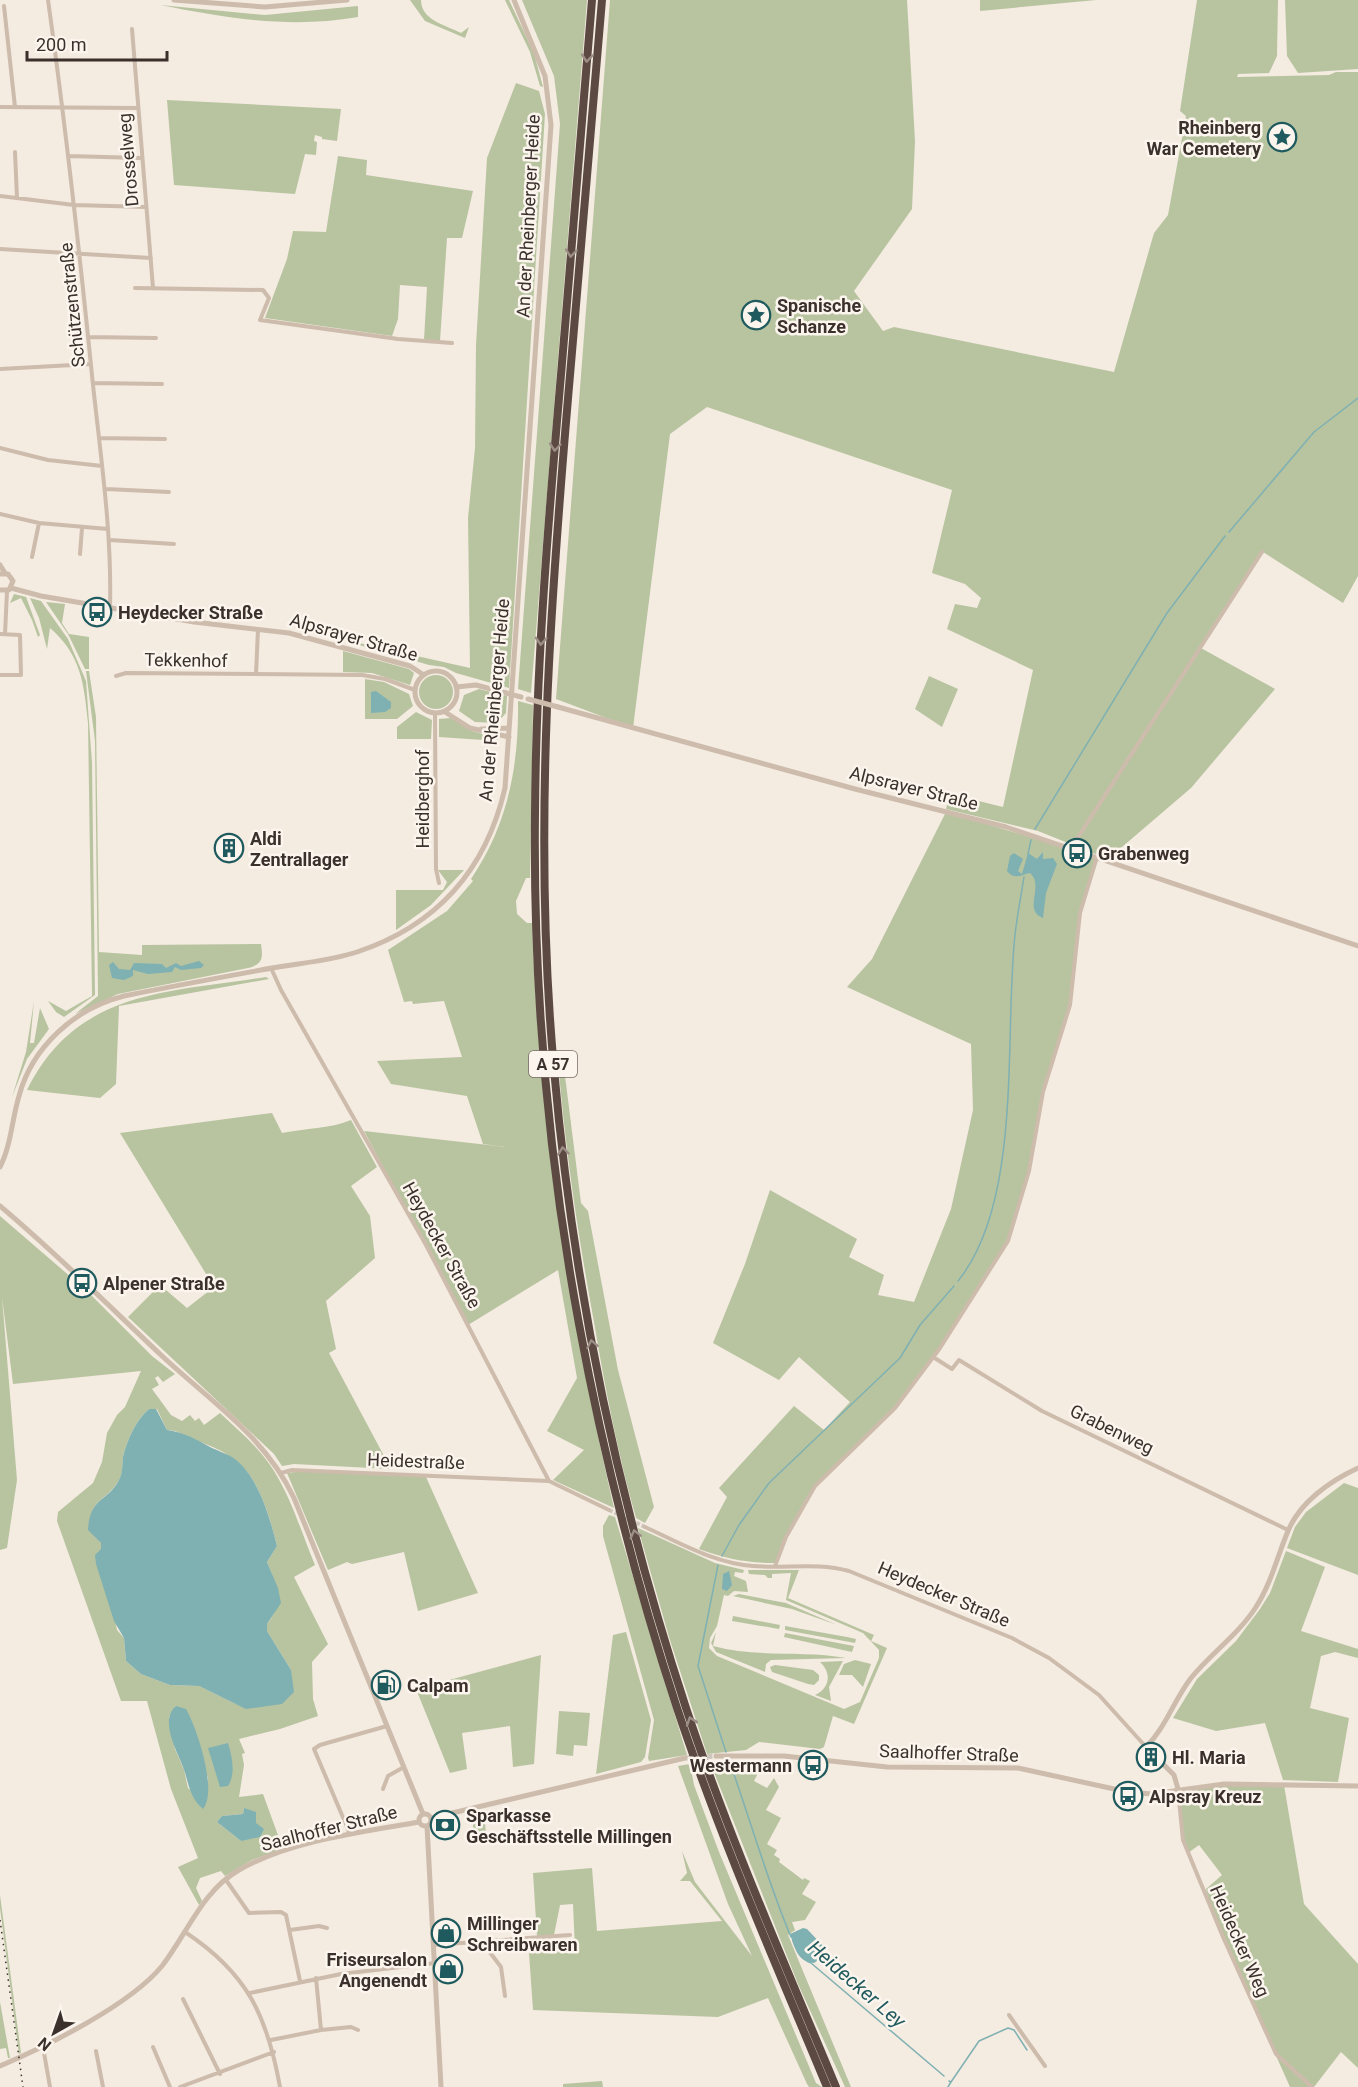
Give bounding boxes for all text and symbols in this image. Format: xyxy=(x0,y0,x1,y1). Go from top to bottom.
scale bar xyxy=(27,24,166,62)
text: 200 m xyxy=(36,34,87,55)
one-way arrow xyxy=(581,54,594,63)
street label: Drosselweg xyxy=(113,112,143,208)
street label: An der Rheinberger Heide xyxy=(512,114,544,318)
place label: Rheinberg War Cemetery xyxy=(1146,117,1262,159)
place icon: Rheinberg War Cemetery xyxy=(1266,121,1298,153)
street label: Schützenstraße xyxy=(55,242,89,368)
one-way arrow xyxy=(565,248,578,257)
place label: Spanische Schanze xyxy=(777,295,861,337)
place icon: Spanische Schanze xyxy=(740,299,772,331)
one-way arrow xyxy=(549,442,562,451)
bus stop icon: Heydecker Straße xyxy=(81,596,113,628)
street label: An der Rheinberger Heide xyxy=(475,598,513,802)
place label: Heydecker Straße xyxy=(118,602,263,623)
street label: Alpsrayer Straße xyxy=(288,609,420,665)
one-way arrow xyxy=(534,637,547,646)
street label: Tekkenhof xyxy=(144,649,229,671)
street label: Heidberghof xyxy=(412,749,433,849)
street label: Alpsrayer Straße xyxy=(848,762,980,814)
place label: Aldi Zentrallager xyxy=(250,828,349,870)
building icon: Aldi Zentrallager xyxy=(213,832,245,864)
bus stop icon: Grabenweg xyxy=(1061,837,1093,869)
place label: Grabenweg xyxy=(1098,843,1189,864)
road number: A 57 xyxy=(529,1051,577,1077)
one-way arrow xyxy=(557,1146,570,1155)
street label: Heydecker Straße xyxy=(399,1178,485,1312)
bus stop icon: Alpener Straße xyxy=(66,1267,98,1299)
place label: Alpener Straße xyxy=(103,1273,225,1294)
one-way arrow xyxy=(586,1339,599,1349)
street label: Grabenweg xyxy=(1067,1400,1157,1458)
street label: Heidestraße xyxy=(367,1449,465,1473)
one-way arrow xyxy=(629,1529,642,1539)
street label: Heydecker Straße xyxy=(875,1557,1013,1631)
fuel station icon: Calpam xyxy=(370,1669,402,1701)
place label: Calpam xyxy=(407,1675,469,1696)
one-way arrow xyxy=(685,1716,698,1726)
street label: Saalhoffer Straße xyxy=(879,1740,1019,1766)
building icon: Hl. Maria xyxy=(1135,1741,1167,1773)
place label: Hl. Maria xyxy=(1172,1747,1246,1768)
bus stop icon: Westermann xyxy=(797,1749,829,1781)
place label: Westermann xyxy=(690,1755,792,1776)
bus stop icon: Alpsray Kreuz xyxy=(1112,1780,1144,1812)
place label: Alpsray Kreuz xyxy=(1149,1786,1261,1807)
street label: Saalhoffer Straße xyxy=(259,1801,399,1855)
place label: Sparkasse Geschäftsstelle Millingen xyxy=(466,1805,672,1847)
bank icon: Sparkasse Geschäftsstelle Millingen xyxy=(429,1809,461,1841)
street label: Heidecker Weg xyxy=(1206,1882,1274,2000)
place label: Millinger Schreibwaren xyxy=(467,1913,578,1955)
shop icon: Millinger Schreibwaren xyxy=(430,1917,462,1949)
water label: Heidecker Ley xyxy=(803,1935,911,2033)
place label: Friseursalon Angenendt xyxy=(326,1949,427,1991)
shop icon: Friseursalon Angenendt xyxy=(432,1953,464,1985)
north arrow xyxy=(24,2003,84,2063)
text: N xyxy=(34,2033,55,2055)

